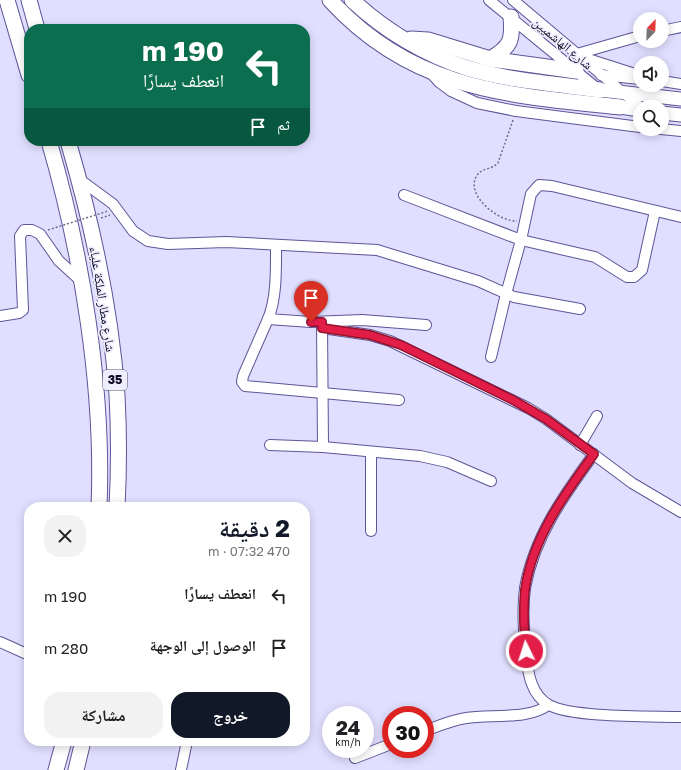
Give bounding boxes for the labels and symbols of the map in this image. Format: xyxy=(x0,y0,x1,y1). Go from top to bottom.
north arrow xyxy=(633,12,669,48)
street label: شارع الهاشميين xyxy=(529,13,596,74)
street label: شارع مطار الملكة علياء xyxy=(85,245,119,353)
pin xyxy=(294,281,328,322)
road number: 35 xyxy=(103,370,127,390)
position arrow xyxy=(505,630,547,672)
speed limit sign: 30 xyxy=(382,706,434,758)

